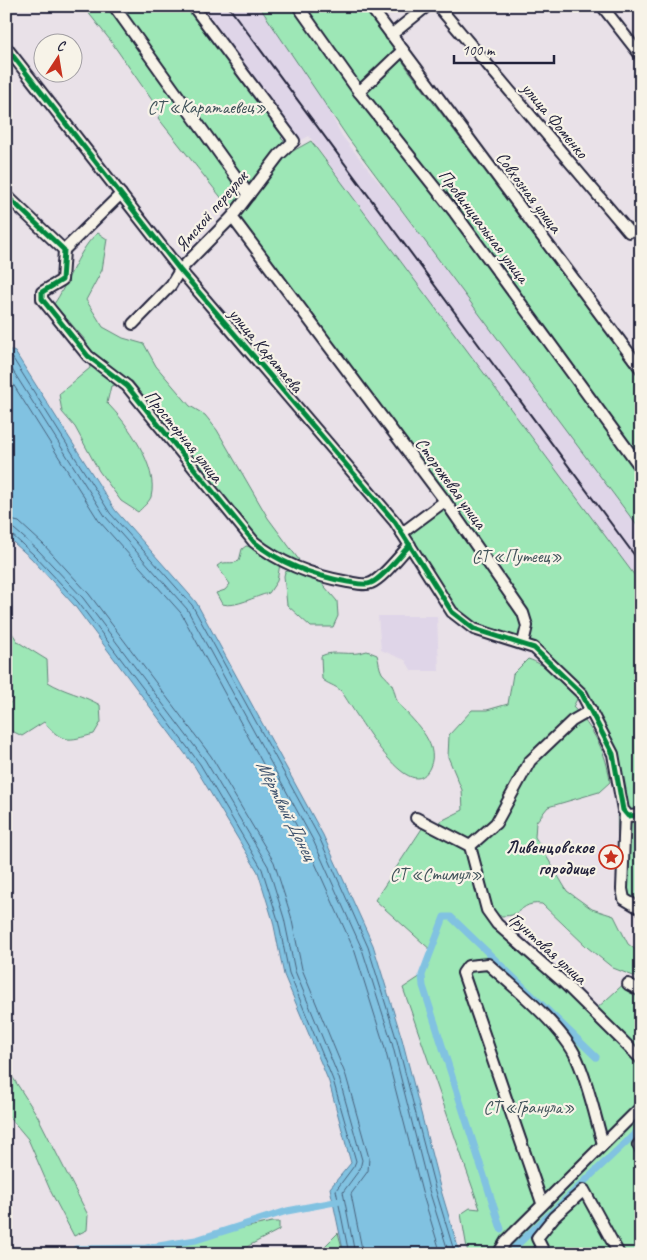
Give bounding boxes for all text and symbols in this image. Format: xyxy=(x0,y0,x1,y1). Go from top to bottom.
north arrow xyxy=(32,32,82,82)
scale bar xyxy=(454,32,554,64)
text: С xyxy=(55,37,68,55)
text: 100 m xyxy=(462,41,496,60)
street label: улица Фоменко xyxy=(516,77,594,164)
park label: СТ «Каратаевец» xyxy=(148,96,267,118)
street label: Совхозная улица xyxy=(491,147,567,238)
street label: Ямской переулок xyxy=(170,164,254,256)
street label: Провинциальная улица xyxy=(434,165,535,289)
street label: улица Каратаева xyxy=(224,302,309,398)
street label: Просторная улица xyxy=(140,385,229,488)
street label: Сторожевая улица xyxy=(411,433,493,534)
park label: СТ «Путеец» xyxy=(472,545,562,567)
water label: Мёртвый Донец xyxy=(251,756,323,866)
place label: Ливенцовское городище xyxy=(506,836,596,879)
place icon: Ливенцовское городище xyxy=(598,844,624,870)
park label: СТ «Стимул» xyxy=(390,863,483,885)
street label: Грунтовая улица xyxy=(504,907,592,990)
park label: СТ «Гранула» xyxy=(483,1096,575,1118)

